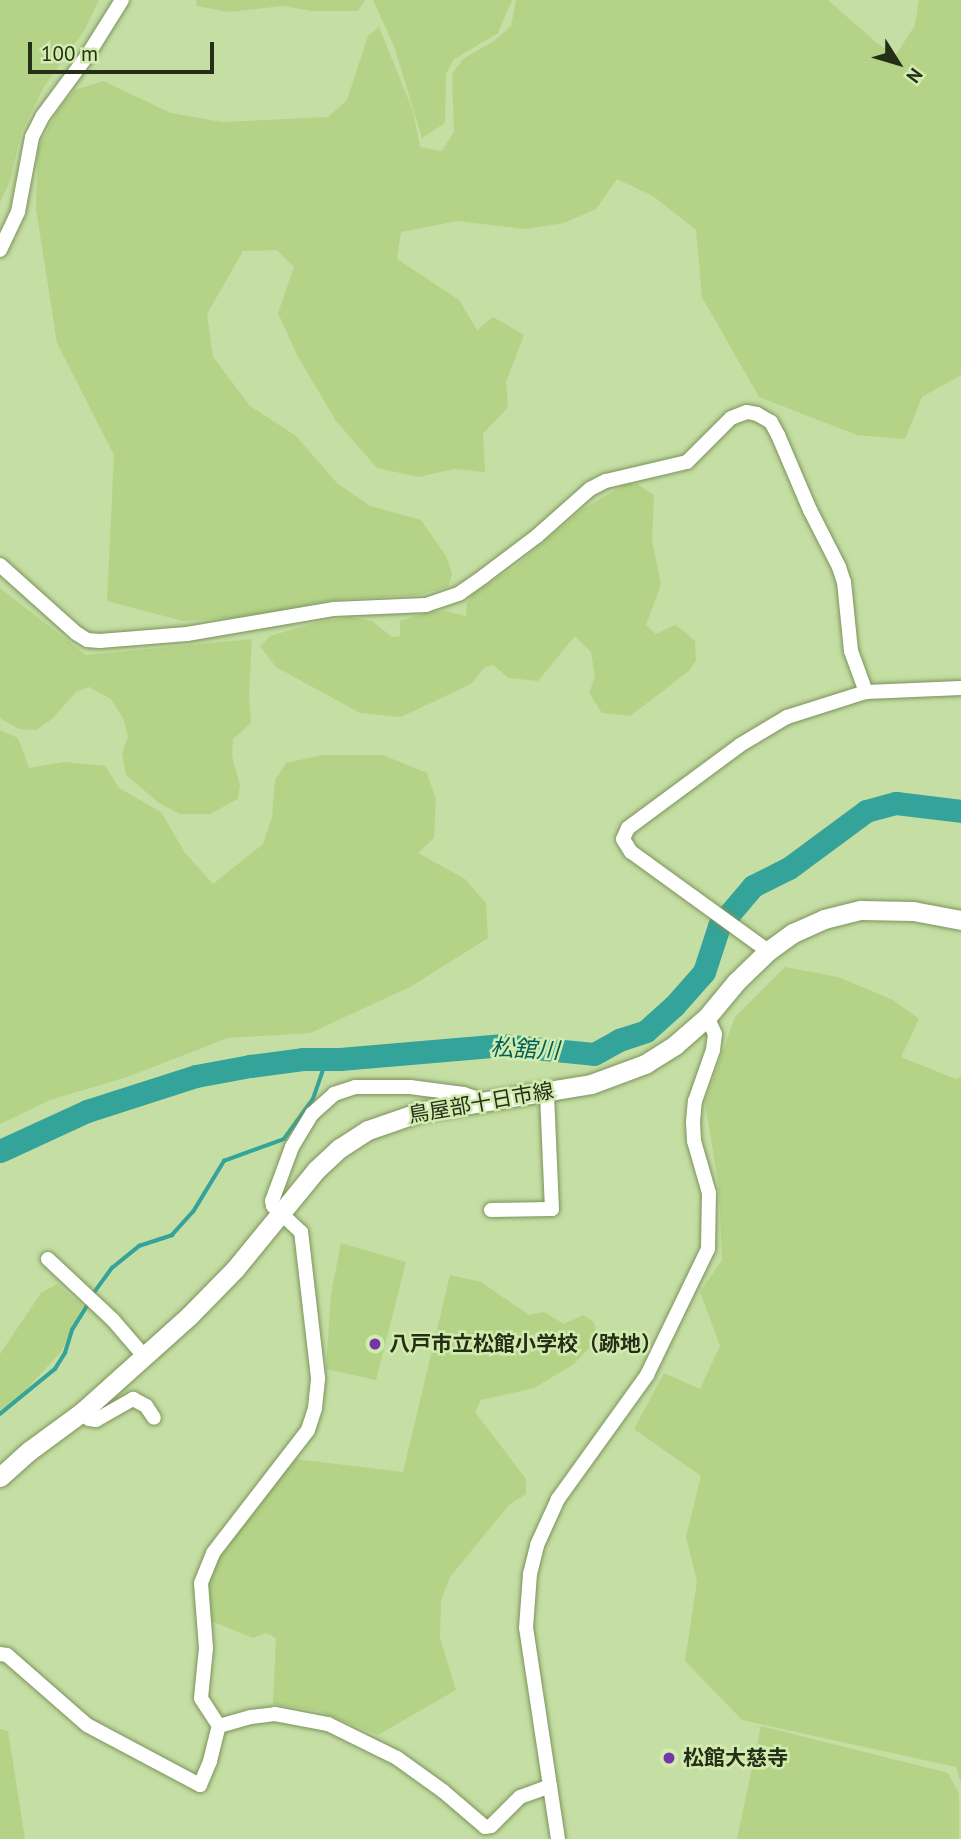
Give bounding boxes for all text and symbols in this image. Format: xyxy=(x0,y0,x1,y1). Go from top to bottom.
scale bar xyxy=(32,28,217,72)
north arrow xyxy=(863,28,933,98)
text: 100 m xyxy=(41,40,98,67)
text: N xyxy=(901,63,928,88)
water label: 松舘川 xyxy=(490,1033,560,1065)
street label: 鳥屋部十日市線 xyxy=(406,1078,556,1128)
place label: 八戸市立松館小学校（跡地） xyxy=(389,1331,662,1357)
marker: 八戸市立松館小学校（跡地） xyxy=(367,1336,383,1352)
place label: 松館大慈寺 xyxy=(683,1745,788,1771)
marker: 松館大慈寺 xyxy=(661,1750,677,1766)

